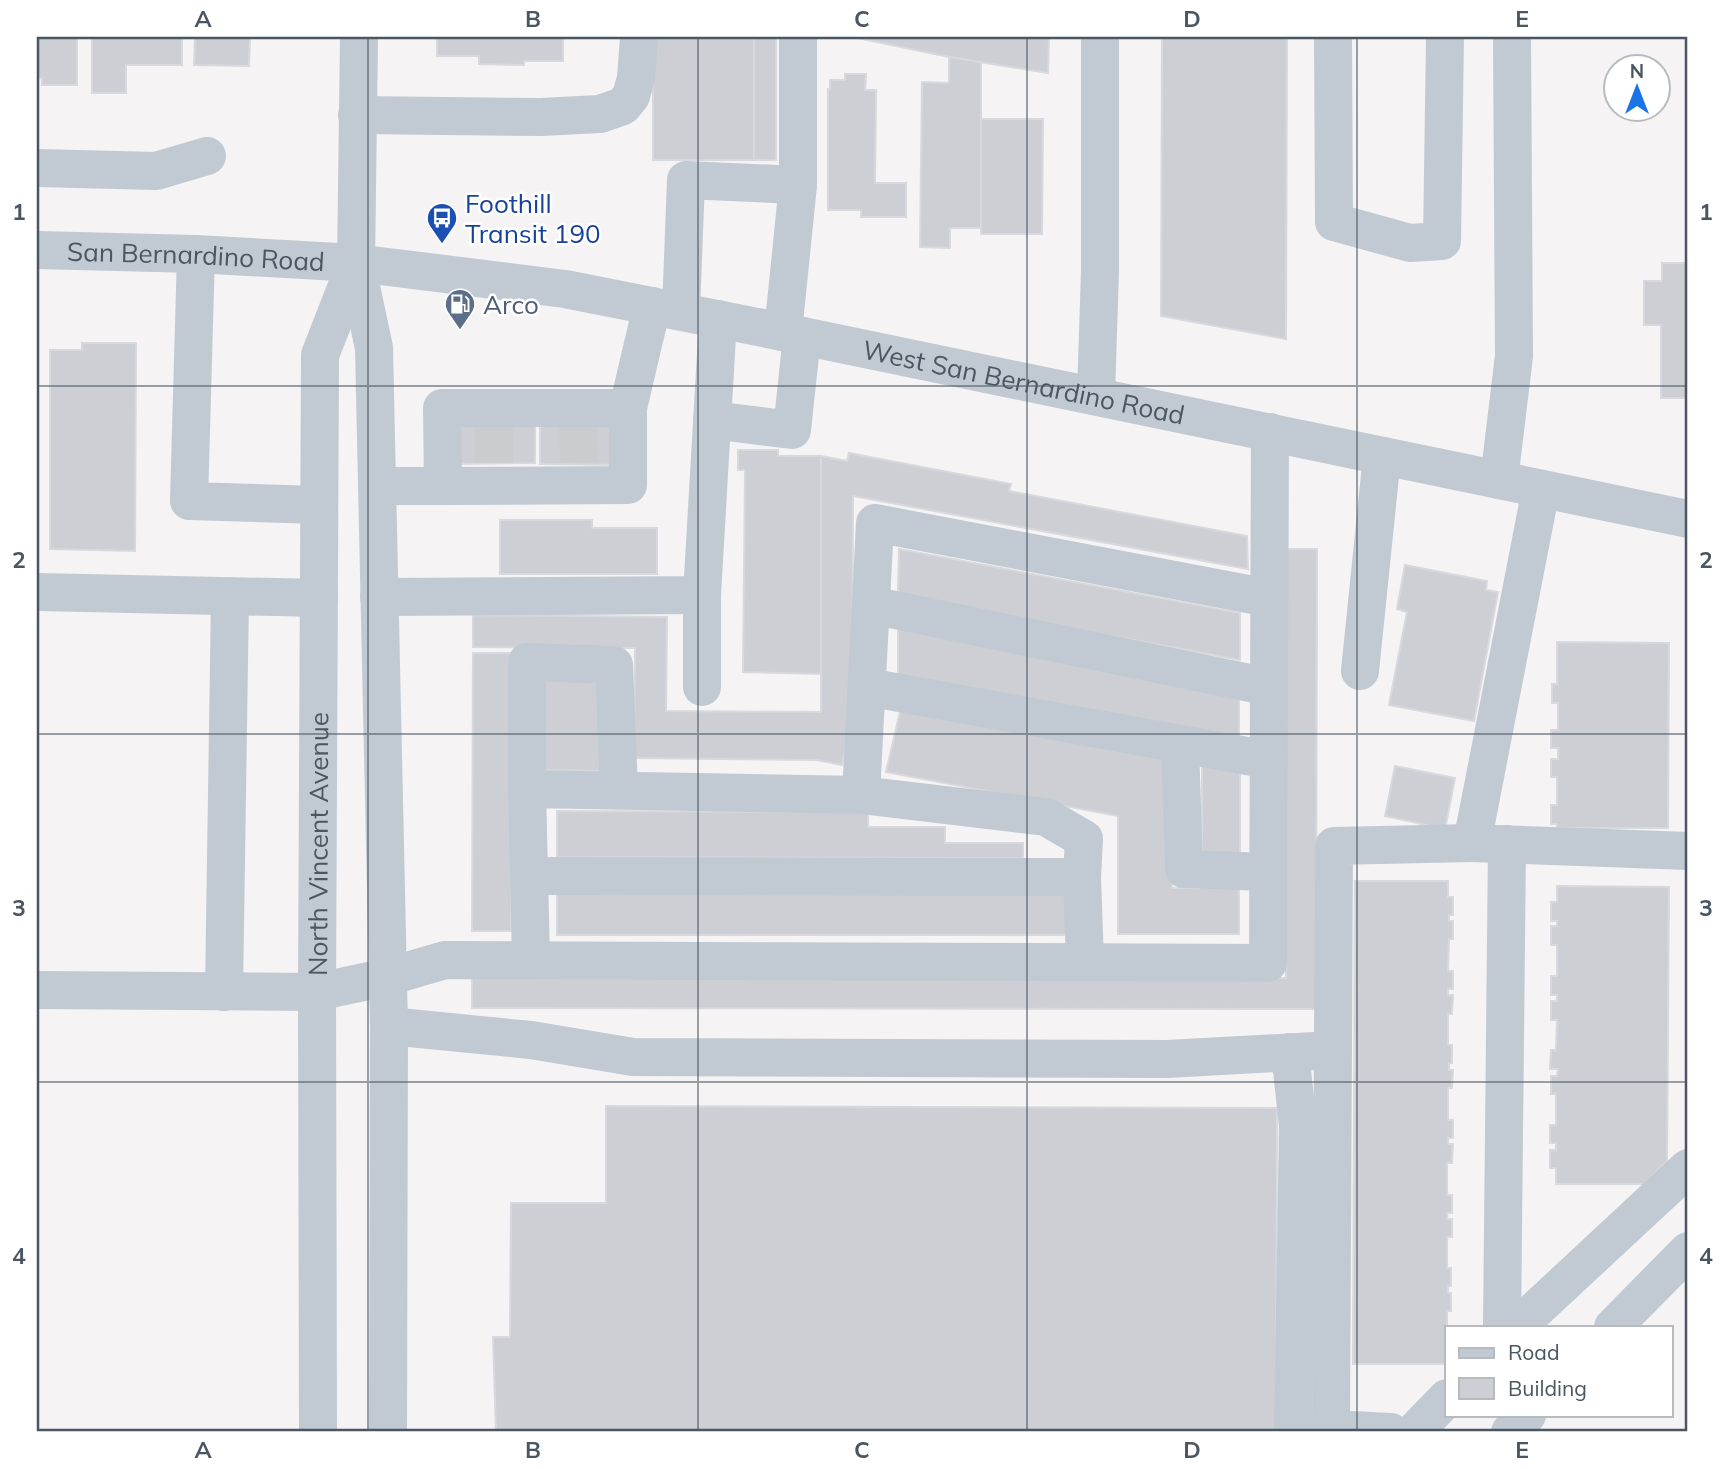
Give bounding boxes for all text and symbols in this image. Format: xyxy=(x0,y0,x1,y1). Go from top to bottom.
text: A xyxy=(194,4,212,33)
text: B xyxy=(525,4,541,33)
text: C xyxy=(854,4,870,33)
text: D xyxy=(1183,4,1201,33)
text: E xyxy=(1515,4,1529,33)
north arrow xyxy=(1602,52,1672,122)
text: N xyxy=(1630,59,1644,83)
place label: Foothill Transit 190 xyxy=(465,187,601,250)
text: 1 xyxy=(12,197,26,226)
text: 1 xyxy=(1699,197,1713,226)
bus stop icon: Foothill Transit 190 xyxy=(425,201,459,245)
street label: San Bernardino Road xyxy=(67,234,326,278)
fuel station icon: Arco xyxy=(443,287,477,331)
place label: Arco xyxy=(483,288,539,321)
street label: West San Bernardino Road xyxy=(860,332,1188,431)
text: 2 xyxy=(12,545,26,574)
text: 2 xyxy=(1699,545,1713,574)
street label: North Vincent Avenue xyxy=(301,712,335,976)
text: 3 xyxy=(12,893,26,922)
text: 3 xyxy=(1699,893,1713,922)
text: 4 xyxy=(12,1241,26,1270)
text: 4 xyxy=(1699,1241,1713,1270)
legend xyxy=(1445,1326,1672,1416)
text: Road xyxy=(1508,1339,1559,1365)
text: Building xyxy=(1508,1375,1587,1401)
text: A xyxy=(194,1435,212,1464)
text: B xyxy=(525,1435,541,1464)
text: C xyxy=(854,1435,870,1464)
text: D xyxy=(1183,1435,1201,1464)
text: E xyxy=(1515,1435,1529,1464)

